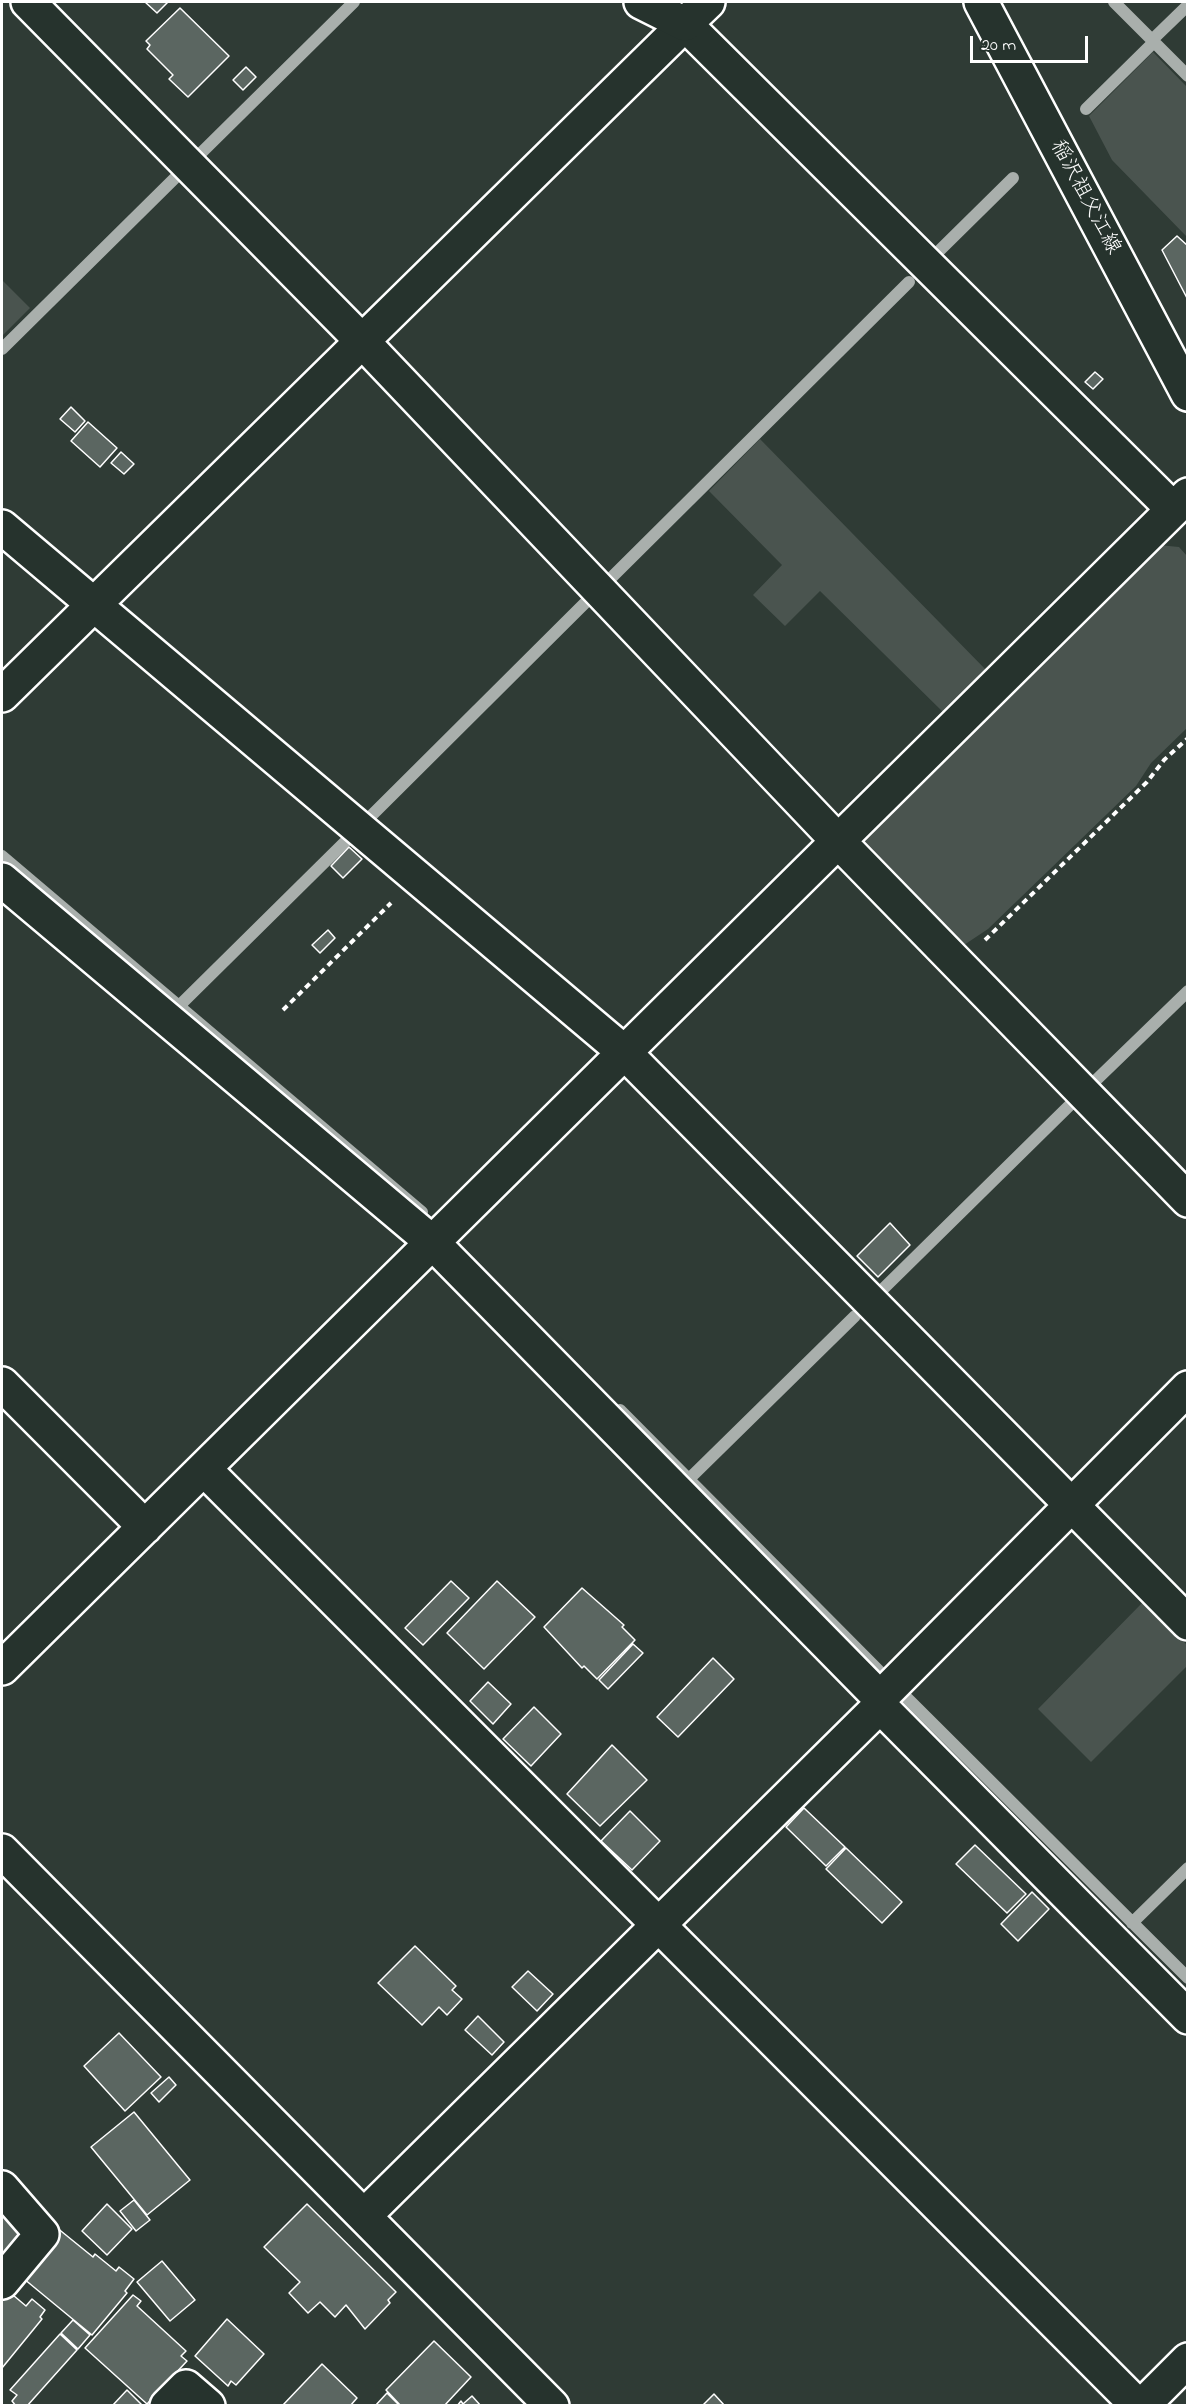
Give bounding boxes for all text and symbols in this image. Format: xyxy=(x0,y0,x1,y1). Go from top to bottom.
scale bar xyxy=(973,24,1092,62)
text: 20 m xyxy=(981,33,1016,59)
street label: 稲沢祖父江線 xyxy=(1043,136,1125,260)

